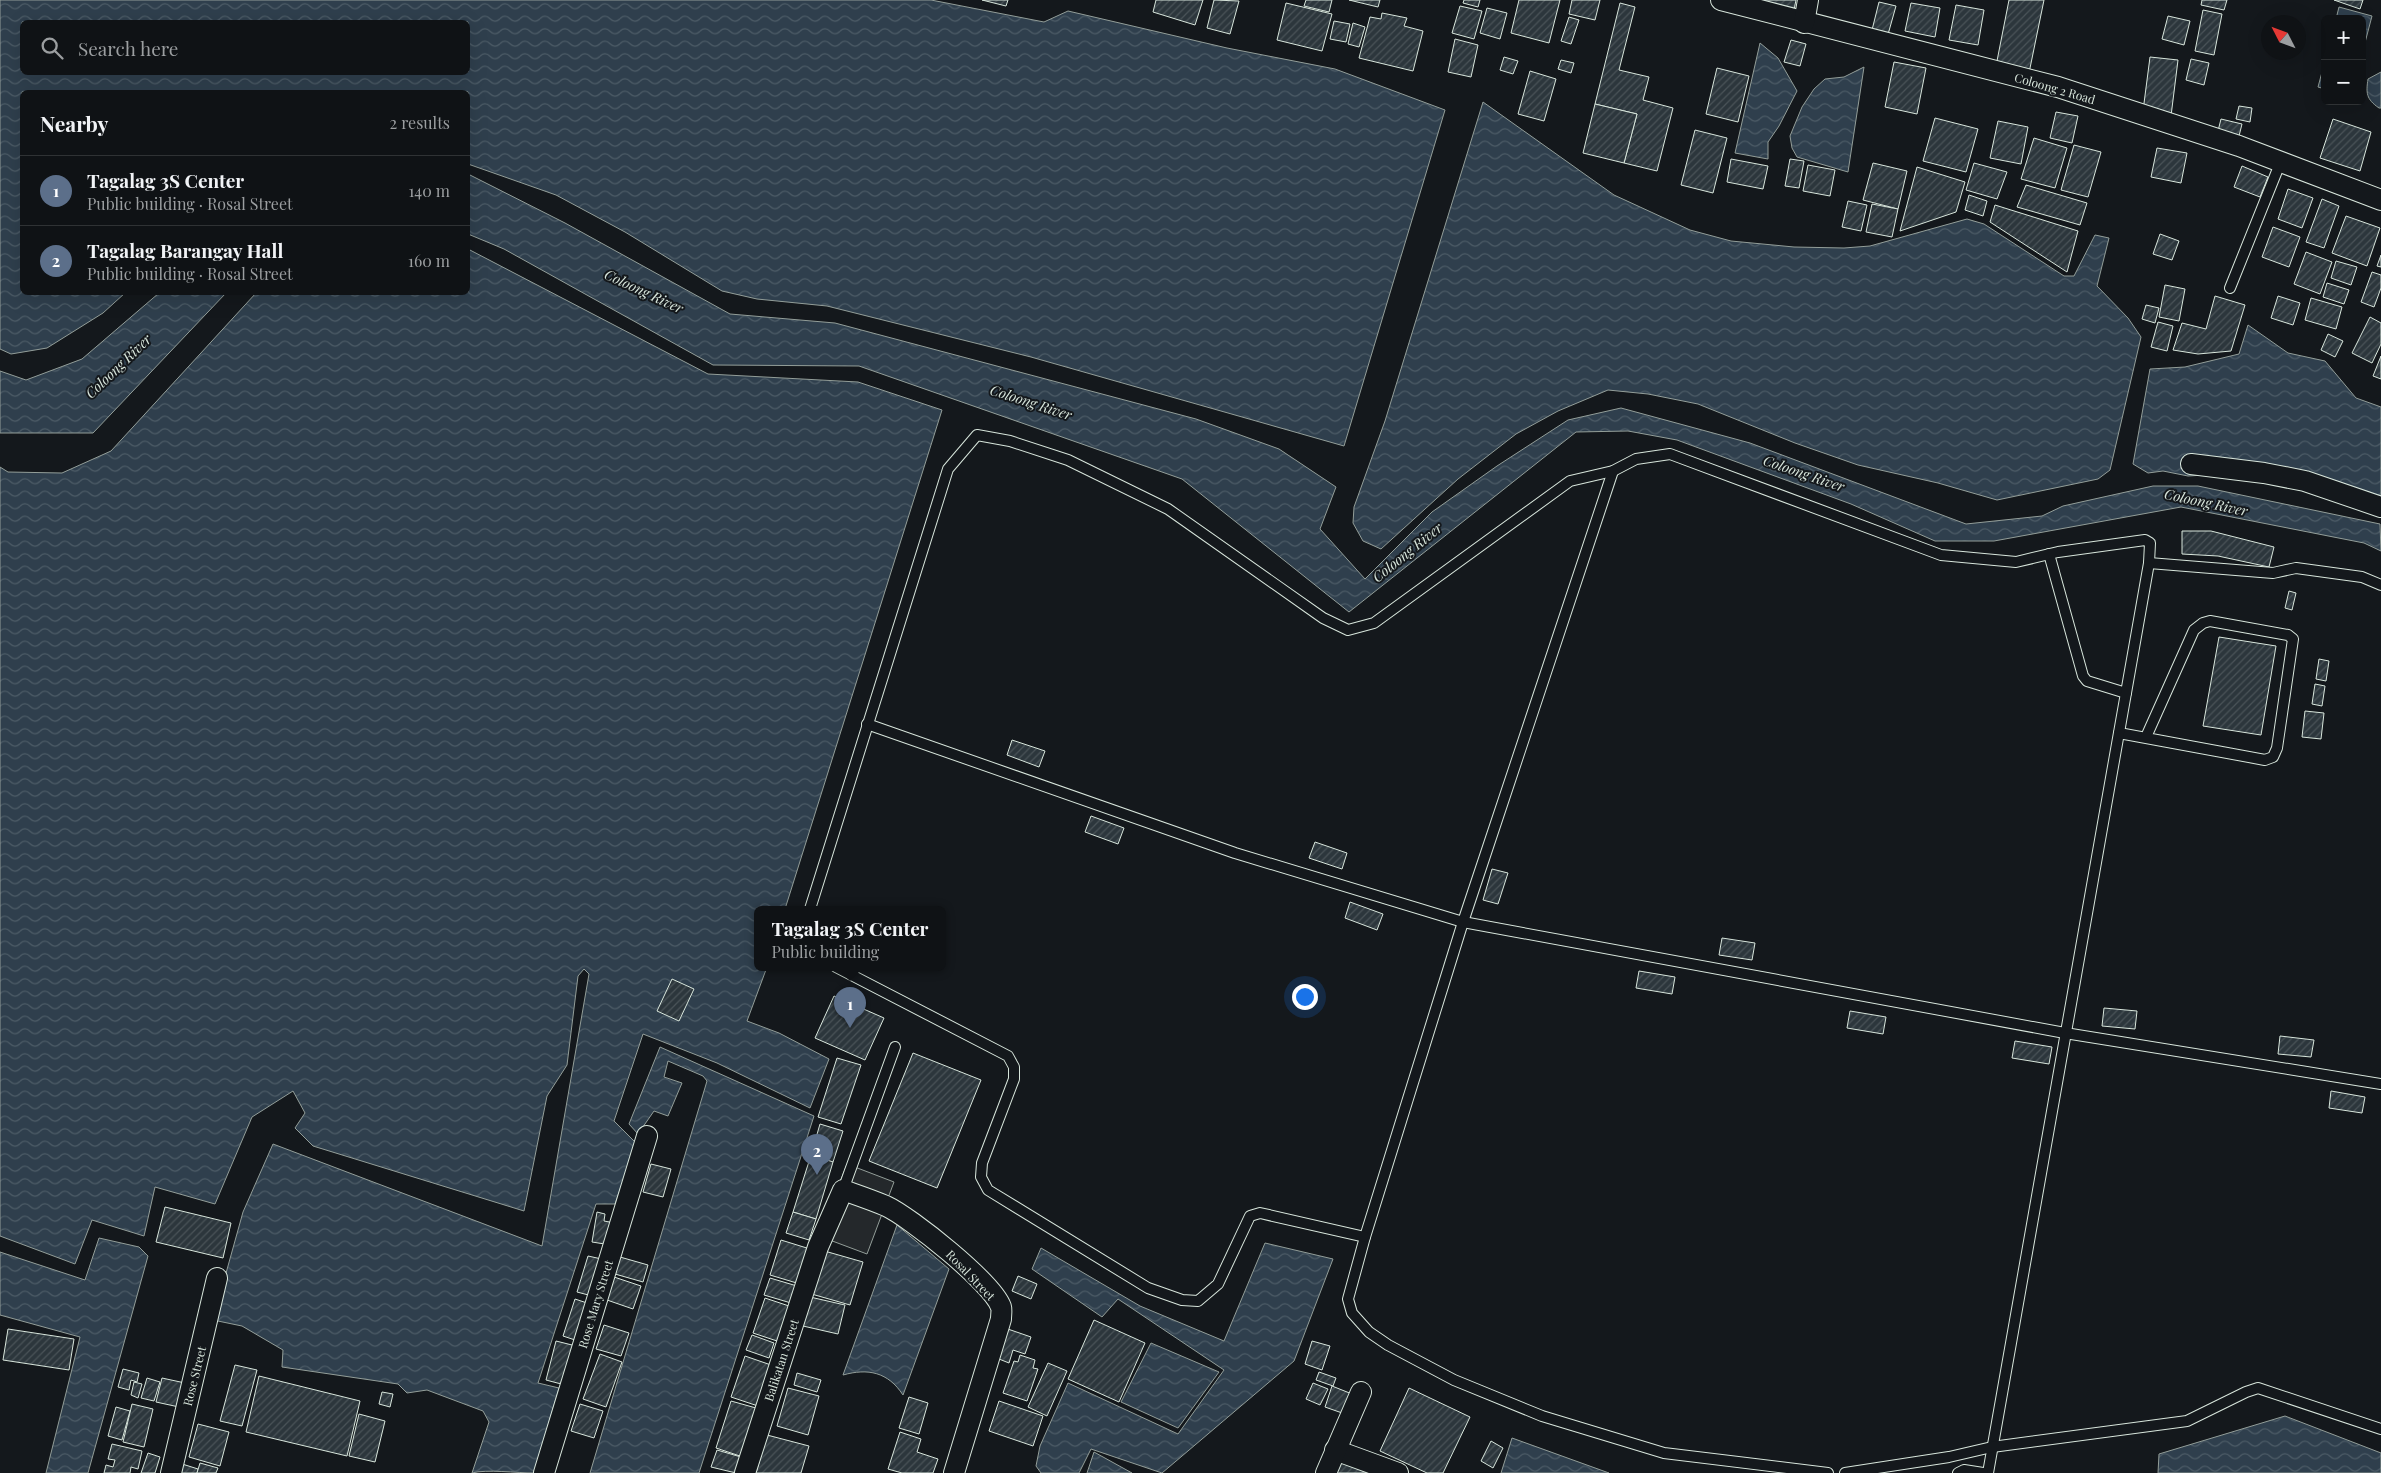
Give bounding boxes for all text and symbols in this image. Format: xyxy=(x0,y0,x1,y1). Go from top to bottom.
north arrow xyxy=(2261,15,2306,60)
map controls xyxy=(2321,15,2366,105)
button: + xyxy=(2321,15,2366,60)
search box xyxy=(20,20,470,75)
icon: search xyxy=(38,34,66,62)
text: Search here xyxy=(78,35,178,61)
button: − xyxy=(2321,60,2366,105)
street label: Coloong 2 Road xyxy=(2013,69,2097,107)
text: Nearby xyxy=(40,109,109,137)
text: 2 results xyxy=(390,112,450,133)
text: Tagalag 3S Center xyxy=(87,167,244,193)
text: 1 xyxy=(53,180,59,201)
text: 140 m xyxy=(408,180,450,201)
text: Public building · Rosal Street xyxy=(87,193,293,214)
text: Tagalag Barangay Hall xyxy=(87,237,283,263)
text: 2 xyxy=(52,250,60,271)
text: 160 m xyxy=(408,250,450,271)
text: Public building · Rosal Street xyxy=(87,263,293,284)
water label: Coloong River xyxy=(602,264,687,318)
water label: Coloong River xyxy=(81,329,156,402)
water label: Coloong River xyxy=(988,380,1075,424)
water label: Coloong River xyxy=(1761,450,1848,496)
water label: Coloong River xyxy=(2163,484,2250,520)
water label: Coloong River xyxy=(1368,517,1447,586)
popup xyxy=(754,906,946,971)
text: Tagalag 3S Center xyxy=(771,915,929,941)
text: Public building xyxy=(771,941,879,962)
your location xyxy=(1292,984,1318,1010)
pin: 1 xyxy=(834,987,866,1028)
pin: 2 xyxy=(801,1134,833,1175)
street label: Rosal Street xyxy=(943,1246,1000,1304)
street label: Rose Mary Street xyxy=(574,1257,616,1350)
street label: Balikatan Street xyxy=(760,1316,802,1403)
street label: Rose Street xyxy=(179,1344,209,1408)

